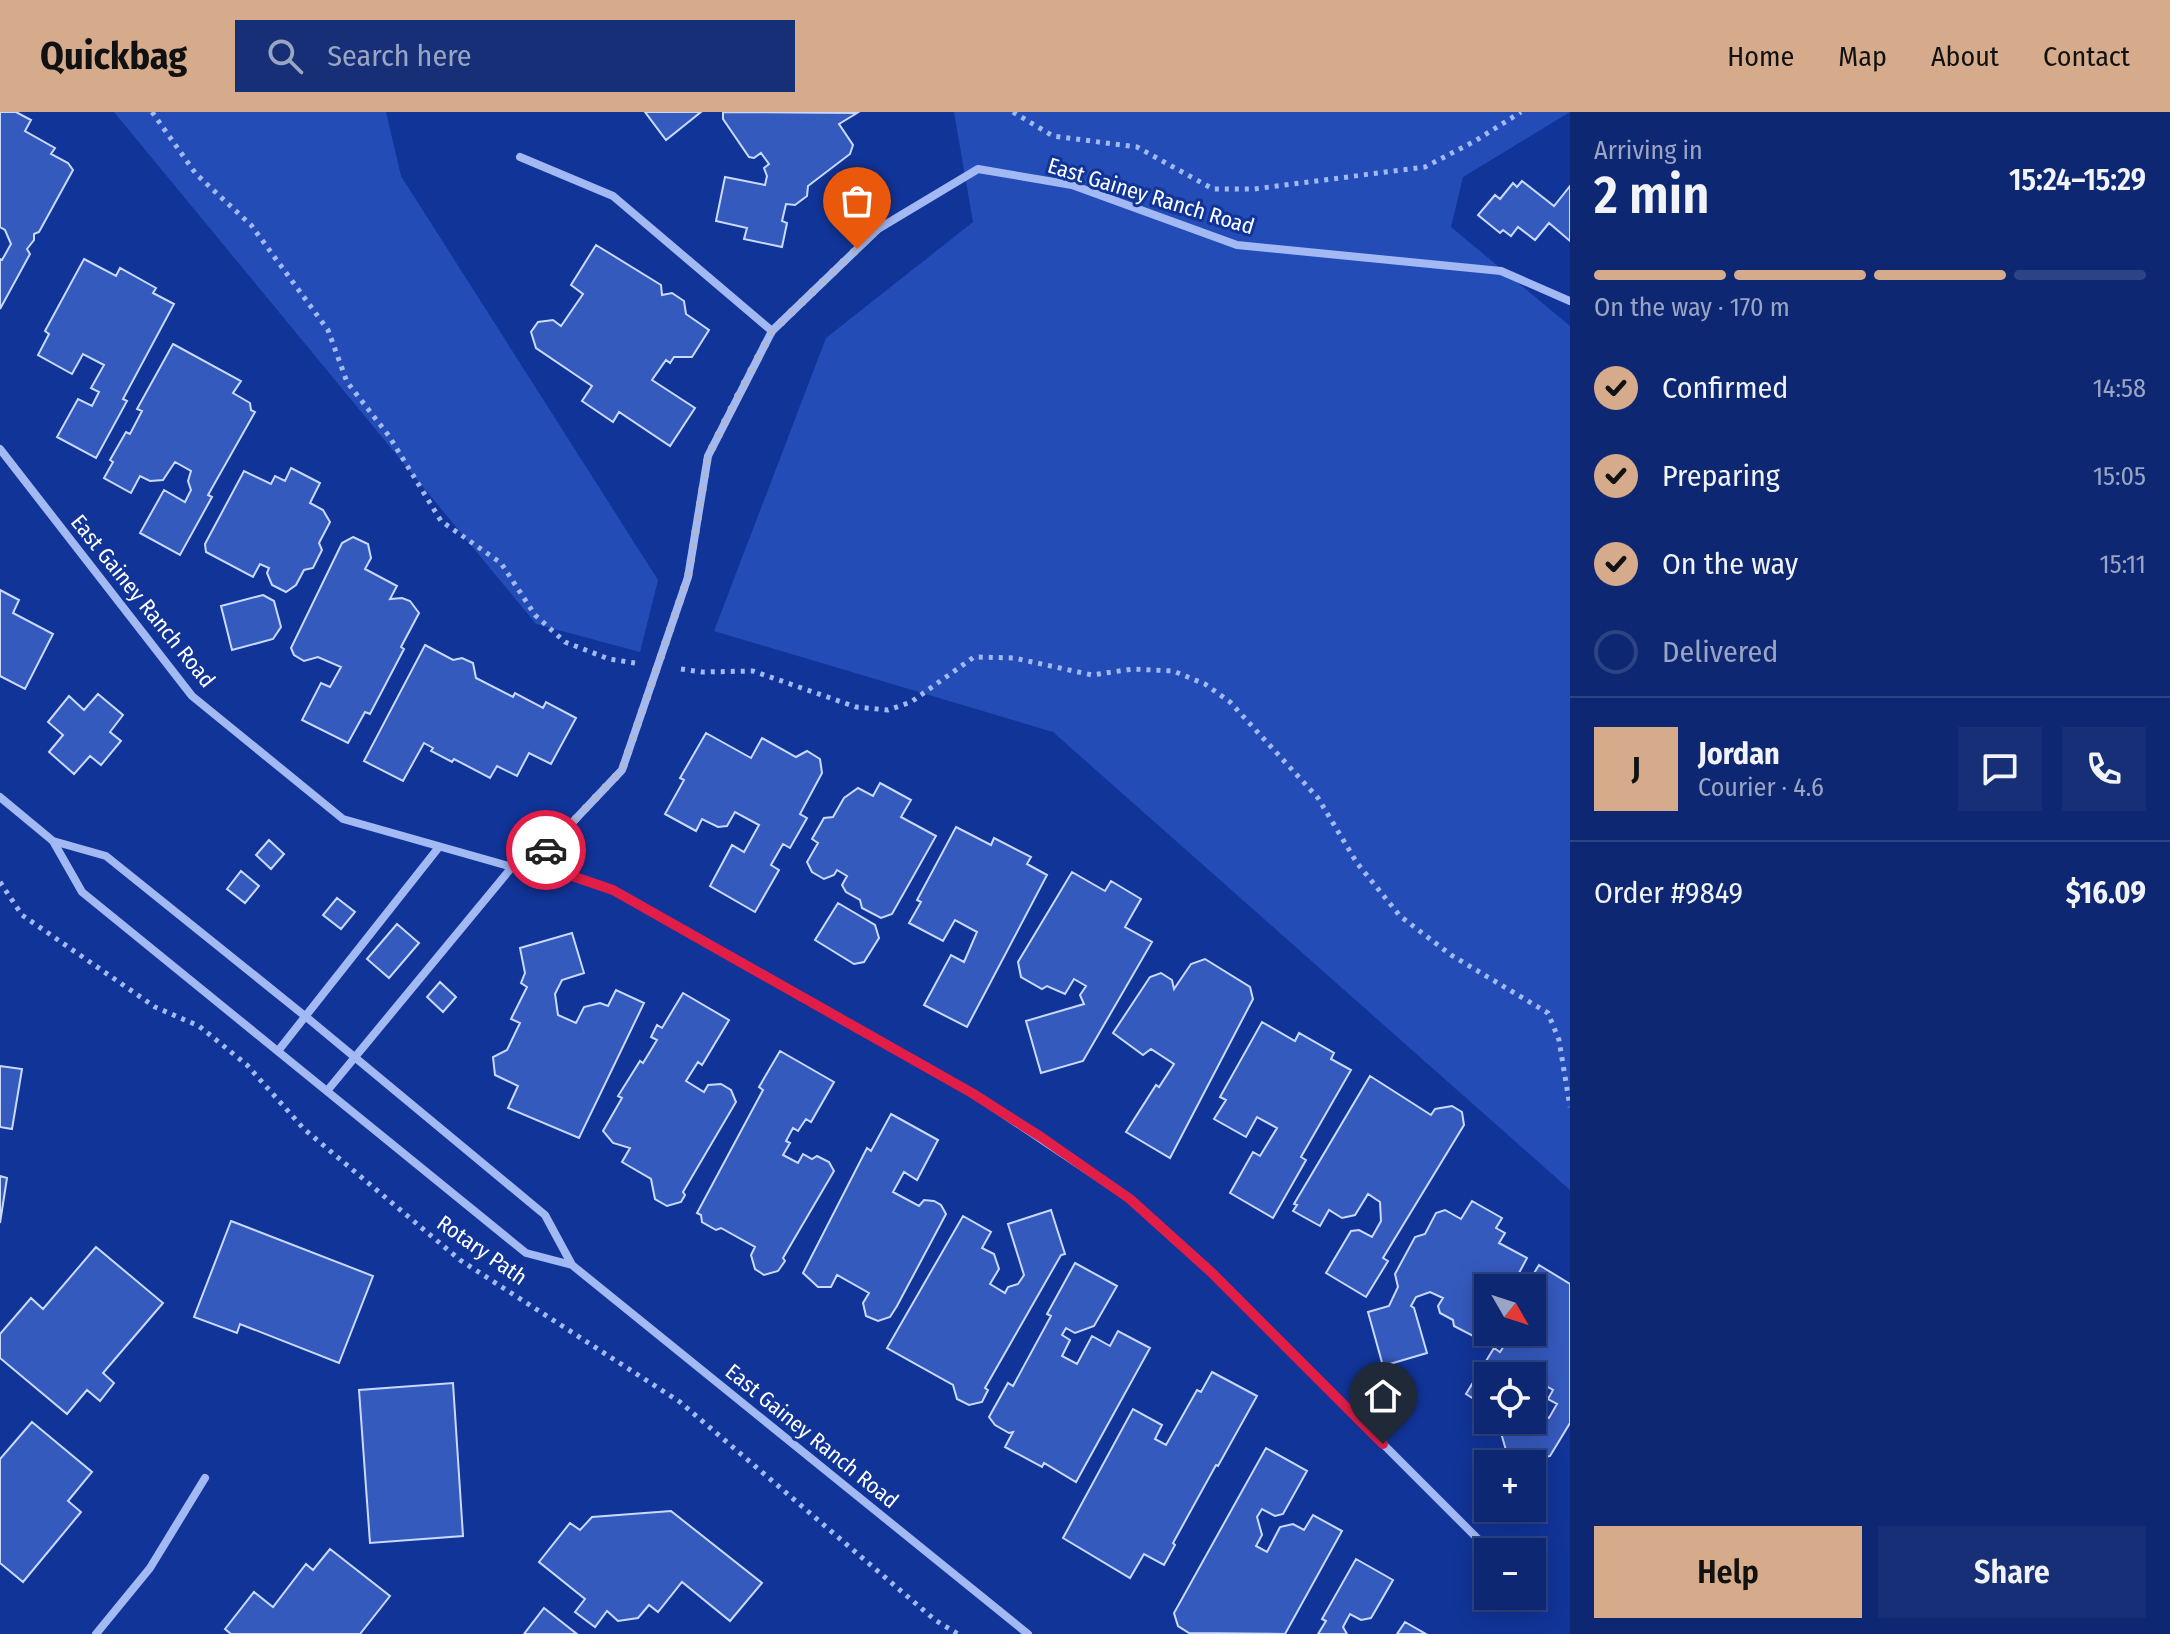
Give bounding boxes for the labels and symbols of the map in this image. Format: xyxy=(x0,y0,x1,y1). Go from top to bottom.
street label: East Gainey Ranch Road xyxy=(1044,152,1258,240)
pin xyxy=(823,167,891,249)
street label: East Gainey Ranch Road xyxy=(65,509,221,693)
courier xyxy=(506,810,586,890)
street label: Rotary Path xyxy=(432,1209,532,1291)
north arrow xyxy=(1474,1274,1546,1346)
street label: East Gainey Ranch Road xyxy=(720,1358,904,1514)
pin xyxy=(1349,1362,1417,1444)

